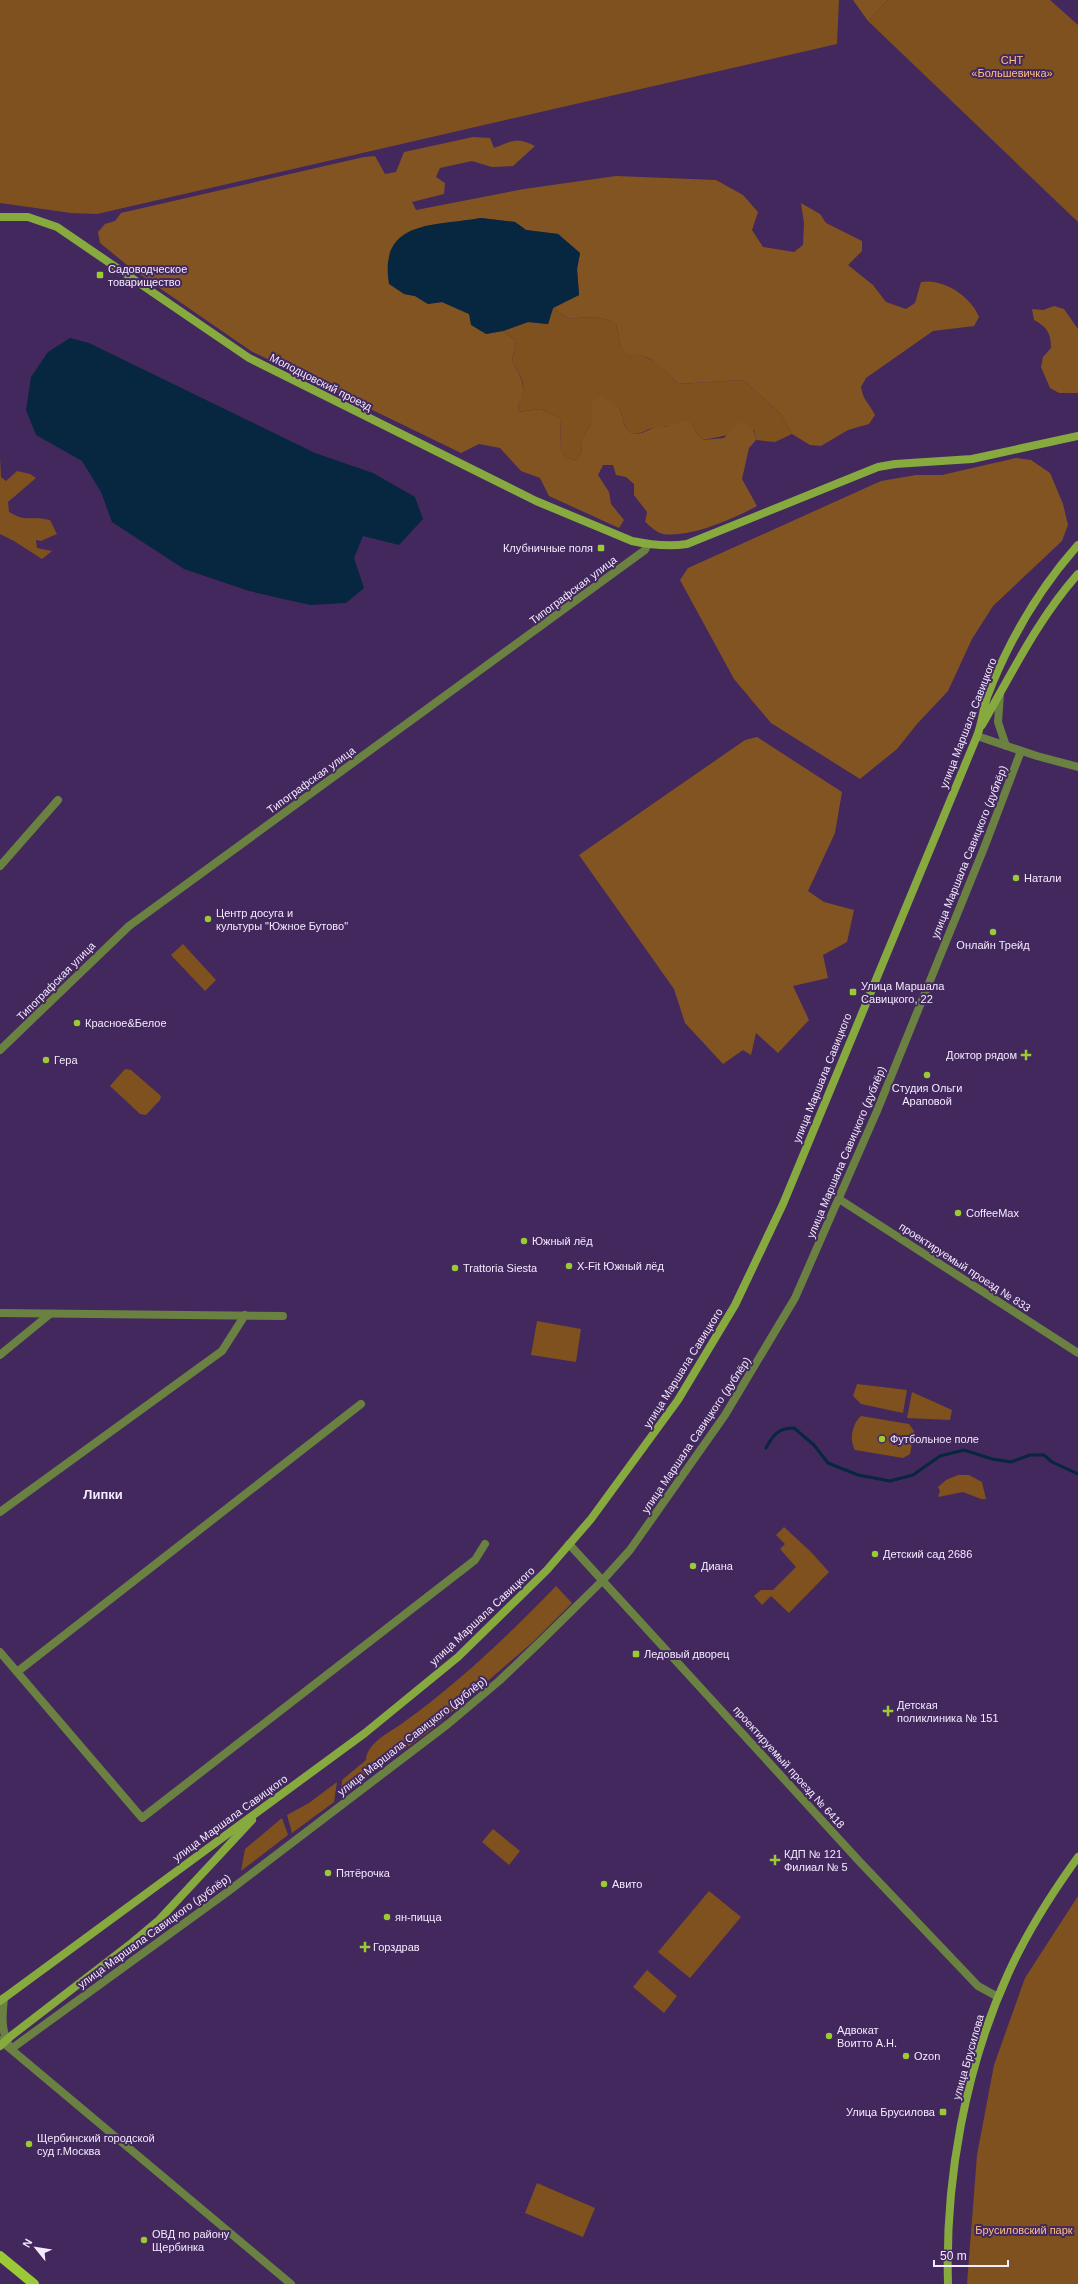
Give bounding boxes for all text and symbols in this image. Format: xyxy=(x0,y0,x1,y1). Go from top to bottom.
park label: СНТ «Большевичка» xyxy=(971,54,1053,79)
place label: Садоводческое товарищество xyxy=(108,263,187,288)
marker: Садоводческое товарищество xyxy=(95,270,105,280)
street label: Молодцовский проезд xyxy=(268,351,375,413)
place label: Клубничные поля xyxy=(503,542,593,554)
marker: Клубничные поля xyxy=(596,543,606,553)
street label: Типографская улица xyxy=(527,553,620,627)
street label: улица Маршала Савицкого xyxy=(938,656,998,790)
street label: Типографская улица xyxy=(265,744,358,816)
street label: улица Маршала Савицкого (дублёр) xyxy=(929,764,1009,940)
place label: Натали xyxy=(1024,872,1061,884)
marker: Натали xyxy=(1011,873,1021,883)
place label: Центр досуга и культуры "Южное Бутово" xyxy=(216,907,348,932)
marker: Центр досуга и культуры "Южное Бутово" xyxy=(203,914,213,924)
marker: Онлайн Трейд xyxy=(988,927,998,937)
street label: Типографская улица xyxy=(14,939,98,1023)
place label: Онлайн Трейд xyxy=(956,939,1030,951)
place label: Улица Маршала Савицкого, 22 xyxy=(861,980,945,1005)
marker: Улица Маршала Савицкого, 22 xyxy=(848,987,858,997)
street label: улица Маршала Савицкого xyxy=(790,1011,854,1145)
place label: Красное&Белое xyxy=(85,1017,167,1029)
marker: Красное&Белое xyxy=(72,1018,82,1028)
place label: Доктор рядом xyxy=(946,1049,1017,1061)
marker: Доктор рядом xyxy=(1020,1049,1032,1061)
place label: Гера xyxy=(54,1054,78,1066)
marker: Гера xyxy=(41,1055,51,1065)
street label: улица Маршала Савицкого (дублёр) xyxy=(804,1064,888,1240)
marker: Студия Ольги Араповой xyxy=(922,1070,932,1080)
place label: Студия Ольги Араповой xyxy=(892,1082,962,1107)
place label: CoffeeMax xyxy=(966,1207,1019,1219)
marker: CoffeeMax xyxy=(953,1208,963,1218)
street label: проектируемый проезд № 833 xyxy=(897,1220,1033,1314)
place label: Южный лёд xyxy=(532,1235,593,1247)
marker: Южный лёд xyxy=(519,1236,529,1246)
place label: X-Fit Южный лёд xyxy=(577,1260,664,1272)
marker: X-Fit Южный лёд xyxy=(564,1261,574,1271)
place label: Trattoria Siesta xyxy=(463,1262,538,1274)
marker: Trattoria Siesta xyxy=(450,1263,460,1273)
street label: улица Маршала Савицкого xyxy=(641,1306,725,1430)
street label: улица Маршала Савицкого (дублёр) xyxy=(639,1355,753,1515)
place label: Футбольное поле xyxy=(890,1433,979,1445)
marker: Футбольное поле xyxy=(877,1434,887,1444)
district label: Липки xyxy=(83,1487,123,1502)
place label: Детский сад 2686 xyxy=(883,1548,972,1560)
marker: Детский сад 2686 xyxy=(870,1549,880,1559)
place label: Диана xyxy=(701,1560,734,1572)
marker: Диана xyxy=(688,1561,698,1571)
street label: улица Маршала Савицкого xyxy=(427,1564,537,1668)
place label: Ледовый дворец xyxy=(644,1648,730,1660)
marker: Ледовый дворец xyxy=(631,1649,641,1659)
street label: улица Маршала Савицкого (дублёр) xyxy=(335,1674,489,1798)
place label: Детская поликлиника № 151 xyxy=(897,1699,999,1724)
street label: проектируемый проезд № 6418 xyxy=(731,1703,847,1831)
marker: Детская поликлиника № 151 xyxy=(882,1705,894,1717)
street label: улица Маршала Савицкого xyxy=(170,1772,290,1864)
place label: КДП № 121 Филиал № 5 xyxy=(784,1848,848,1873)
marker: КДП № 121 Филиал № 5 xyxy=(769,1854,781,1866)
place label: Пятёрочка xyxy=(336,1867,391,1879)
marker: Пятёрочка xyxy=(323,1868,333,1878)
street label: улица Маршала Савицкого (дублёр) xyxy=(75,1872,233,1990)
place label: Авито xyxy=(612,1878,642,1890)
marker: Авито xyxy=(599,1879,609,1889)
place label: ян-пицца xyxy=(395,1911,442,1923)
marker: ян-пицца xyxy=(382,1912,392,1922)
place label: Горздрав xyxy=(373,1941,420,1953)
marker: Горздрав xyxy=(360,1942,370,1952)
street label: улица Брусилова xyxy=(950,2012,986,2101)
place label: Адвокат Воитто А.Н. xyxy=(837,2024,897,2049)
marker: Адвокат Воитто А.Н. xyxy=(824,2031,834,2041)
place label: Ozon xyxy=(914,2050,940,2062)
marker: Ozon xyxy=(901,2051,911,2061)
place label: Улица Брусилова xyxy=(846,2106,936,2118)
marker: Улица Брусилова xyxy=(938,2107,948,2117)
place label: Щербинский городской суд г.Москва xyxy=(37,2132,155,2157)
marker: Щербинский городской суд г.Москва xyxy=(24,2139,34,2149)
park label: Брусиловский парк xyxy=(975,2224,1073,2236)
north arrow xyxy=(16,2228,56,2268)
place label: ОВД по району Щербинка xyxy=(152,2228,230,2253)
marker: ОВД по району Щербинка xyxy=(139,2235,149,2245)
text: N xyxy=(20,2237,35,2249)
scale bar xyxy=(934,2242,1008,2268)
text: 50 m xyxy=(940,2249,967,2263)

